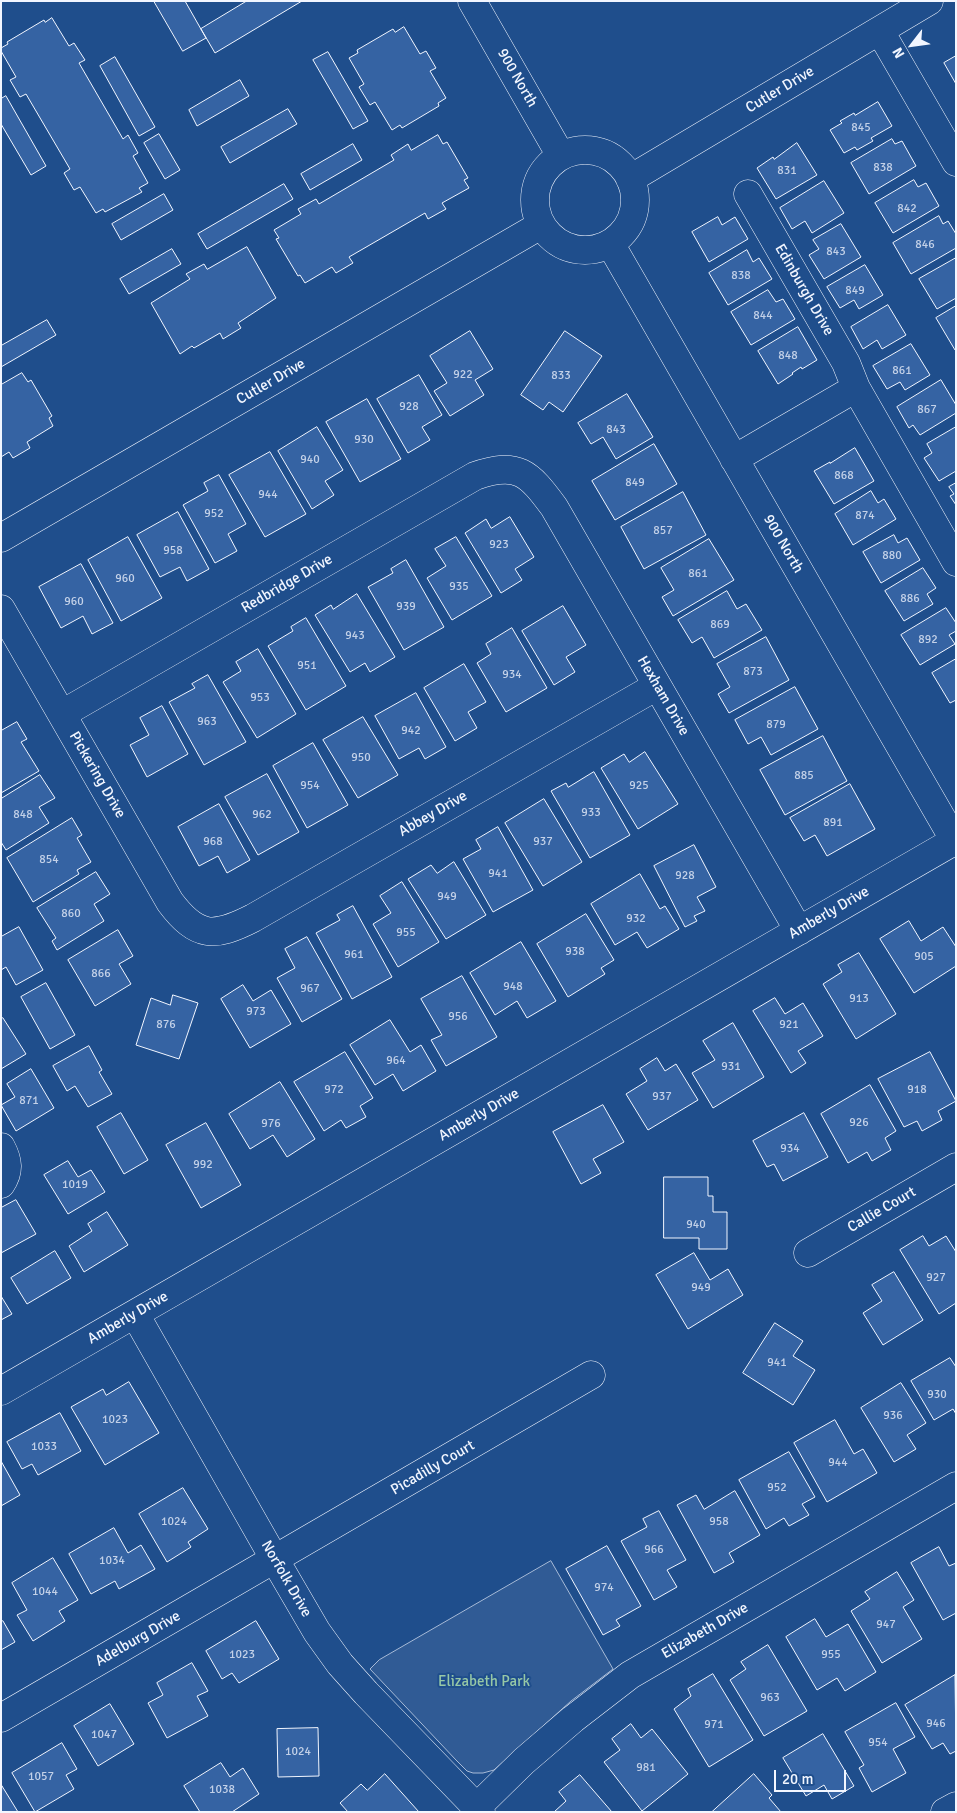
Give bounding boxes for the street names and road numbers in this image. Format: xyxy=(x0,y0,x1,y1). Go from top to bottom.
street label: 900 North xyxy=(493,45,541,111)
street label: Cutler Drive xyxy=(743,63,817,117)
street label: Edinburgh Drive xyxy=(770,241,838,339)
street label: Cutler Drive xyxy=(233,355,309,409)
street label: 900 North xyxy=(759,511,807,577)
street label: Redbridge Drive xyxy=(238,551,336,617)
street label: Hexham Drive xyxy=(633,653,693,739)
street label: Pickering Drive xyxy=(65,728,129,822)
street label: Abbey Drive xyxy=(396,787,470,841)
street label: Amberly Drive xyxy=(785,883,873,943)
street label: Amberly Drive xyxy=(435,1085,523,1145)
street label: Callie Court xyxy=(845,1183,919,1237)
street label: Amberly Drive xyxy=(84,1288,172,1348)
street label: Picadilly Court xyxy=(388,1437,478,1499)
street label: Norfolk Drive xyxy=(257,1538,315,1620)
street label: Elizabeth Drive xyxy=(659,1599,751,1663)
street label: Adelburg Drive xyxy=(92,1607,184,1671)

